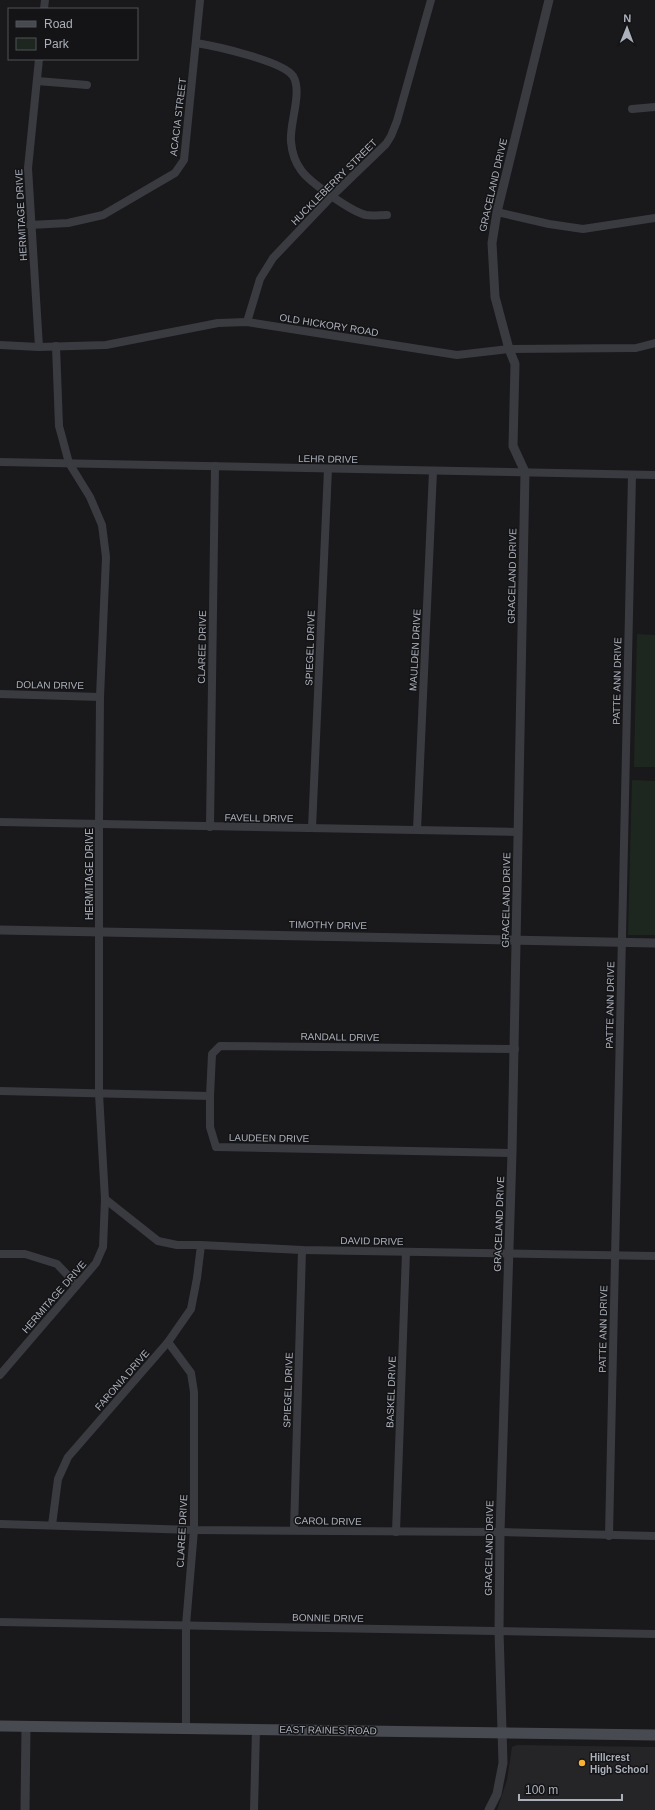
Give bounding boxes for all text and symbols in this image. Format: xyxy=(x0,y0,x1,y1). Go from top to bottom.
legend xyxy=(8,8,138,60)
north arrow xyxy=(607,8,647,48)
text: N xyxy=(623,12,631,24)
text: Road xyxy=(44,17,73,31)
text: Park xyxy=(44,37,70,51)
street label: ACACIA STREET xyxy=(168,77,188,157)
street label: HUCKLEBERRY STREET xyxy=(289,137,379,227)
street label: GRACELAND DRIVE xyxy=(477,137,509,233)
street label: HERMITAGE DRIVE xyxy=(13,168,29,261)
street label: OLD HICKORY ROAD xyxy=(279,312,379,338)
street label: LEHR DRIVE xyxy=(298,453,358,465)
street label: GRACELAND DRIVE xyxy=(506,528,518,624)
street label: MAULDEN DRIVE xyxy=(407,608,423,691)
street label: CLAREE DRIVE xyxy=(196,610,208,684)
street label: SPIEGEL DRIVE xyxy=(303,610,317,686)
street label: PATTE ANN DRIVE xyxy=(611,637,623,725)
street label: DOLAN DRIVE xyxy=(16,679,84,691)
street label: FAVELL DRIVE xyxy=(224,812,294,824)
street label: HERMITAGE DRIVE xyxy=(84,828,95,920)
street label: GRACELAND DRIVE xyxy=(500,852,512,948)
street label: TIMOTHY DRIVE xyxy=(289,919,367,931)
street label: PATTE ANN DRIVE xyxy=(604,961,616,1049)
street label: RANDALL DRIVE xyxy=(300,1031,380,1043)
street label: LAUDEEN DRIVE xyxy=(229,1132,310,1144)
street label: GRACELAND DRIVE xyxy=(492,1176,506,1272)
street label: DAVID DRIVE xyxy=(340,1235,404,1247)
street label: HERMITAGE DRIVE xyxy=(20,1258,89,1335)
street label: PATTE ANN DRIVE xyxy=(597,1285,609,1373)
street label: FARONIA DRIVE xyxy=(93,1347,152,1413)
street label: SPIEGEL DRIVE xyxy=(281,1352,295,1428)
street label: BASKEL DRIVE xyxy=(384,1356,398,1428)
street label: CLAREE DRIVE xyxy=(175,1494,189,1568)
street label: GRACELAND DRIVE xyxy=(483,1500,495,1596)
street label: CAROL DRIVE xyxy=(294,1515,362,1527)
street label: BONNIE DRIVE xyxy=(292,1612,364,1624)
street label: EAST RAINES ROAD xyxy=(279,1724,377,1736)
place label: Hillcrest High School xyxy=(590,1752,649,1775)
marker: Hillcrest High School xyxy=(577,1758,587,1768)
scale bar xyxy=(519,1776,622,1802)
text: 100 m xyxy=(525,1783,558,1797)

